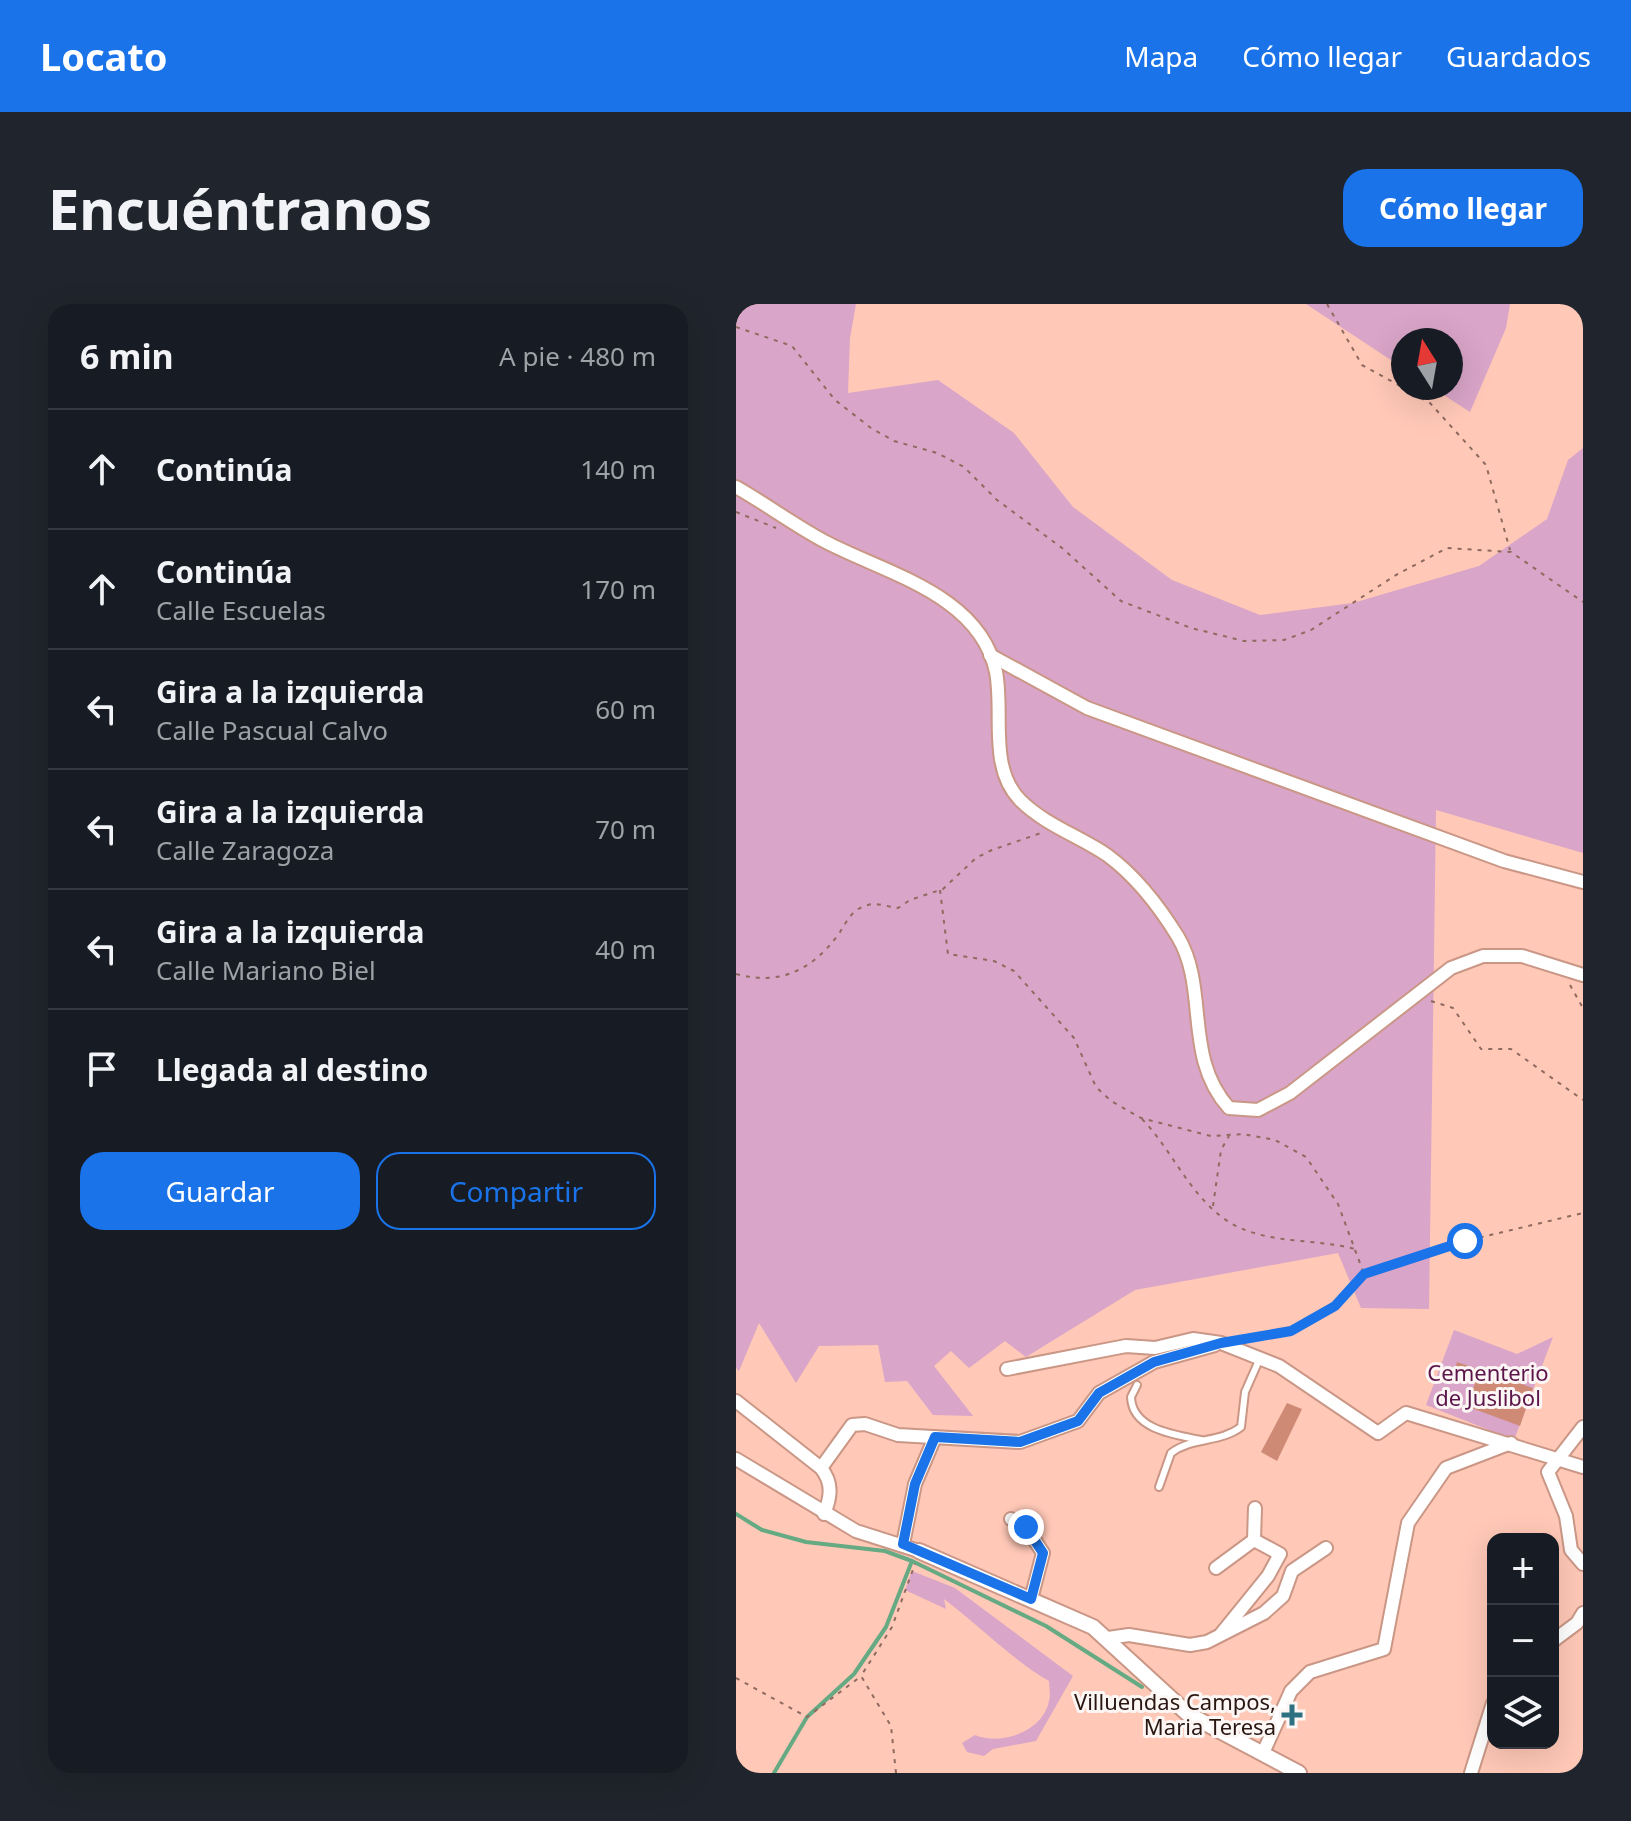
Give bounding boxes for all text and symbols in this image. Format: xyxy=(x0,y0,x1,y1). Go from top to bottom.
text: Locato xyxy=(40,30,168,82)
text: Mapa xyxy=(1124,37,1198,75)
text: Cómo llegar xyxy=(1242,37,1402,75)
text: Guardados xyxy=(1446,37,1591,75)
button: Cómo llegar xyxy=(1343,169,1583,247)
text: Encuéntranos xyxy=(48,170,432,246)
north arrow xyxy=(1391,328,1463,400)
text: 6 min xyxy=(80,333,174,379)
text: A pie · 480 m xyxy=(499,338,656,374)
icon: ahead xyxy=(80,447,124,491)
text: Continúa xyxy=(156,449,292,490)
text: 140 m xyxy=(580,451,656,487)
text: Continúa xyxy=(156,551,292,592)
icon: ahead xyxy=(80,567,124,611)
text: 170 m xyxy=(580,571,656,607)
text: Calle Escuelas xyxy=(156,592,326,628)
text: Gira a la izquierda xyxy=(156,671,425,712)
icon: left xyxy=(80,687,124,731)
text: 60 m xyxy=(595,691,656,727)
text: Calle Pascual Calvo xyxy=(156,712,388,748)
text: Gira a la izquierda xyxy=(156,791,425,832)
icon: left xyxy=(80,807,124,851)
text: 70 m xyxy=(595,811,656,847)
text: Calle Zaragoza xyxy=(156,832,334,868)
text: Gira a la izquierda xyxy=(156,911,425,952)
icon: left xyxy=(80,927,124,971)
text: 40 m xyxy=(595,931,656,967)
text: Calle Mariano Biel xyxy=(156,952,376,988)
icon: arrive xyxy=(80,1047,124,1091)
text: Llegada al destino xyxy=(156,1049,428,1090)
button: Guardar xyxy=(80,1152,360,1230)
button: Compartir xyxy=(376,1152,656,1230)
route start xyxy=(1447,1223,1483,1259)
park label: Cementerio de Juslibol xyxy=(1427,1357,1549,1412)
route end xyxy=(1008,1509,1044,1545)
map controls xyxy=(1487,1533,1559,1749)
button: + xyxy=(1487,1533,1559,1605)
button: − xyxy=(1487,1605,1559,1677)
button: layers xyxy=(1487,1677,1559,1749)
place label: Villuendas Campos, Maria Teresa xyxy=(1074,1686,1276,1741)
marker: Villuendas Campos, Maria Teresa xyxy=(1283,1706,1301,1724)

